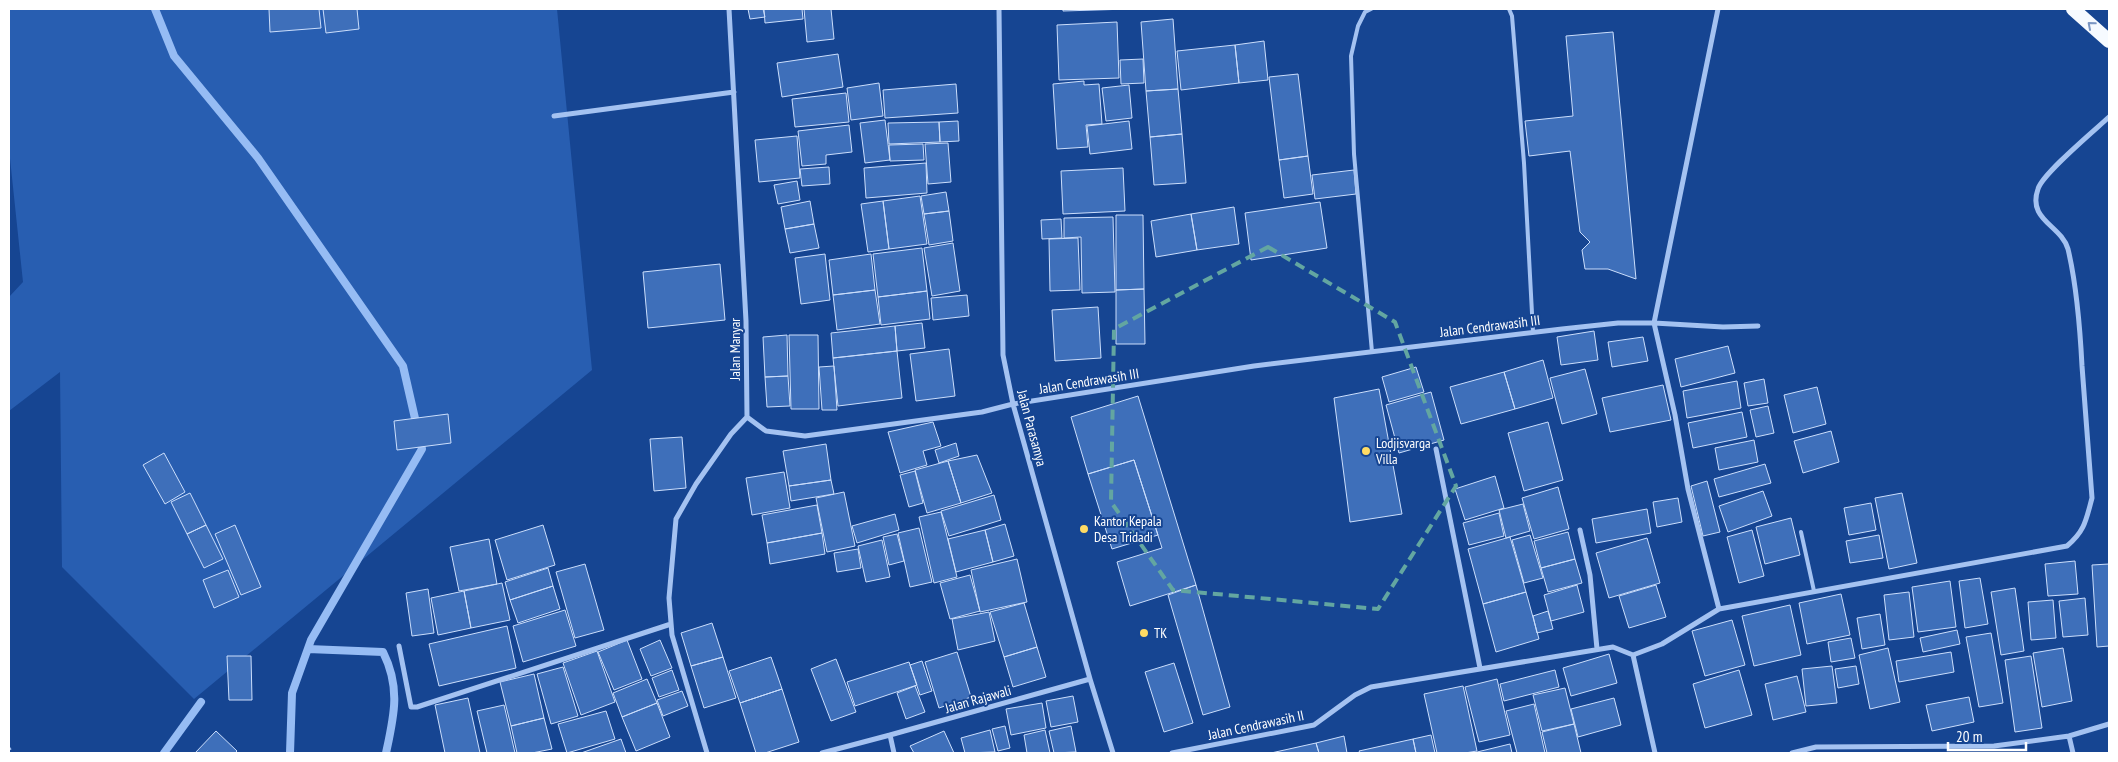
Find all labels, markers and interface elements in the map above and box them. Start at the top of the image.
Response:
one-way arrow [2088,21,2097,30]
street label: Jalan Cendrawasih III [1438,311,1541,341]
street label: Jalan Manyar [726,318,744,381]
street label: Jalan Cendrawasih III [1037,364,1140,398]
street label: Jalan Parasamya [1013,387,1051,468]
place label: Lodjisvarga Villa [1375,434,1431,468]
marker: Lodjisvarga Villa [1360,445,1372,457]
place label: Kantor Kepala Desa Tridadi [1094,512,1162,546]
marker: Kantor Kepala Desa Tridadi [1078,523,1090,535]
place label: TK [1154,624,1167,642]
marker: TK [1138,627,1150,639]
street label: Jalan Rajawali [942,681,1013,717]
street label: Jalan Cendrawasih II [1205,706,1306,744]
scale bar [1948,720,2026,752]
text: 20 m [1956,727,1982,746]

